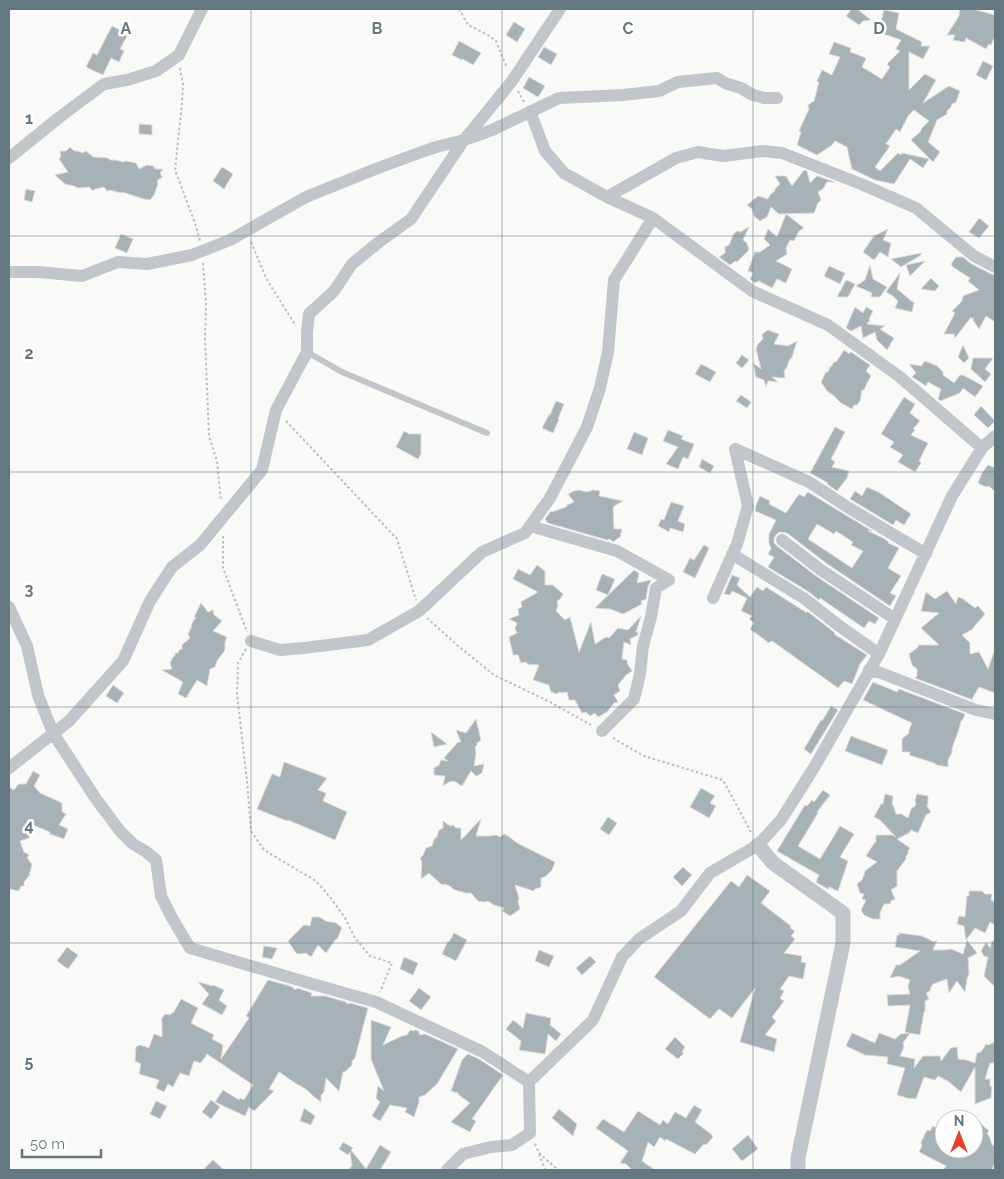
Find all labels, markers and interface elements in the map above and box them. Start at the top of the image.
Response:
text: A [121,19,132,38]
text: B [372,19,383,38]
text: C [623,19,634,38]
text: D [873,19,885,38]
text: 1 [25,109,33,128]
text: 2 [24,344,34,363]
text: 3 [25,580,34,599]
text: 4 [24,816,34,835]
text: 5 [25,1052,34,1071]
north arrow [934,1109,984,1159]
text: N [954,1113,964,1129]
scale bar [22,1126,101,1158]
text: 50 m [30,1135,65,1153]

